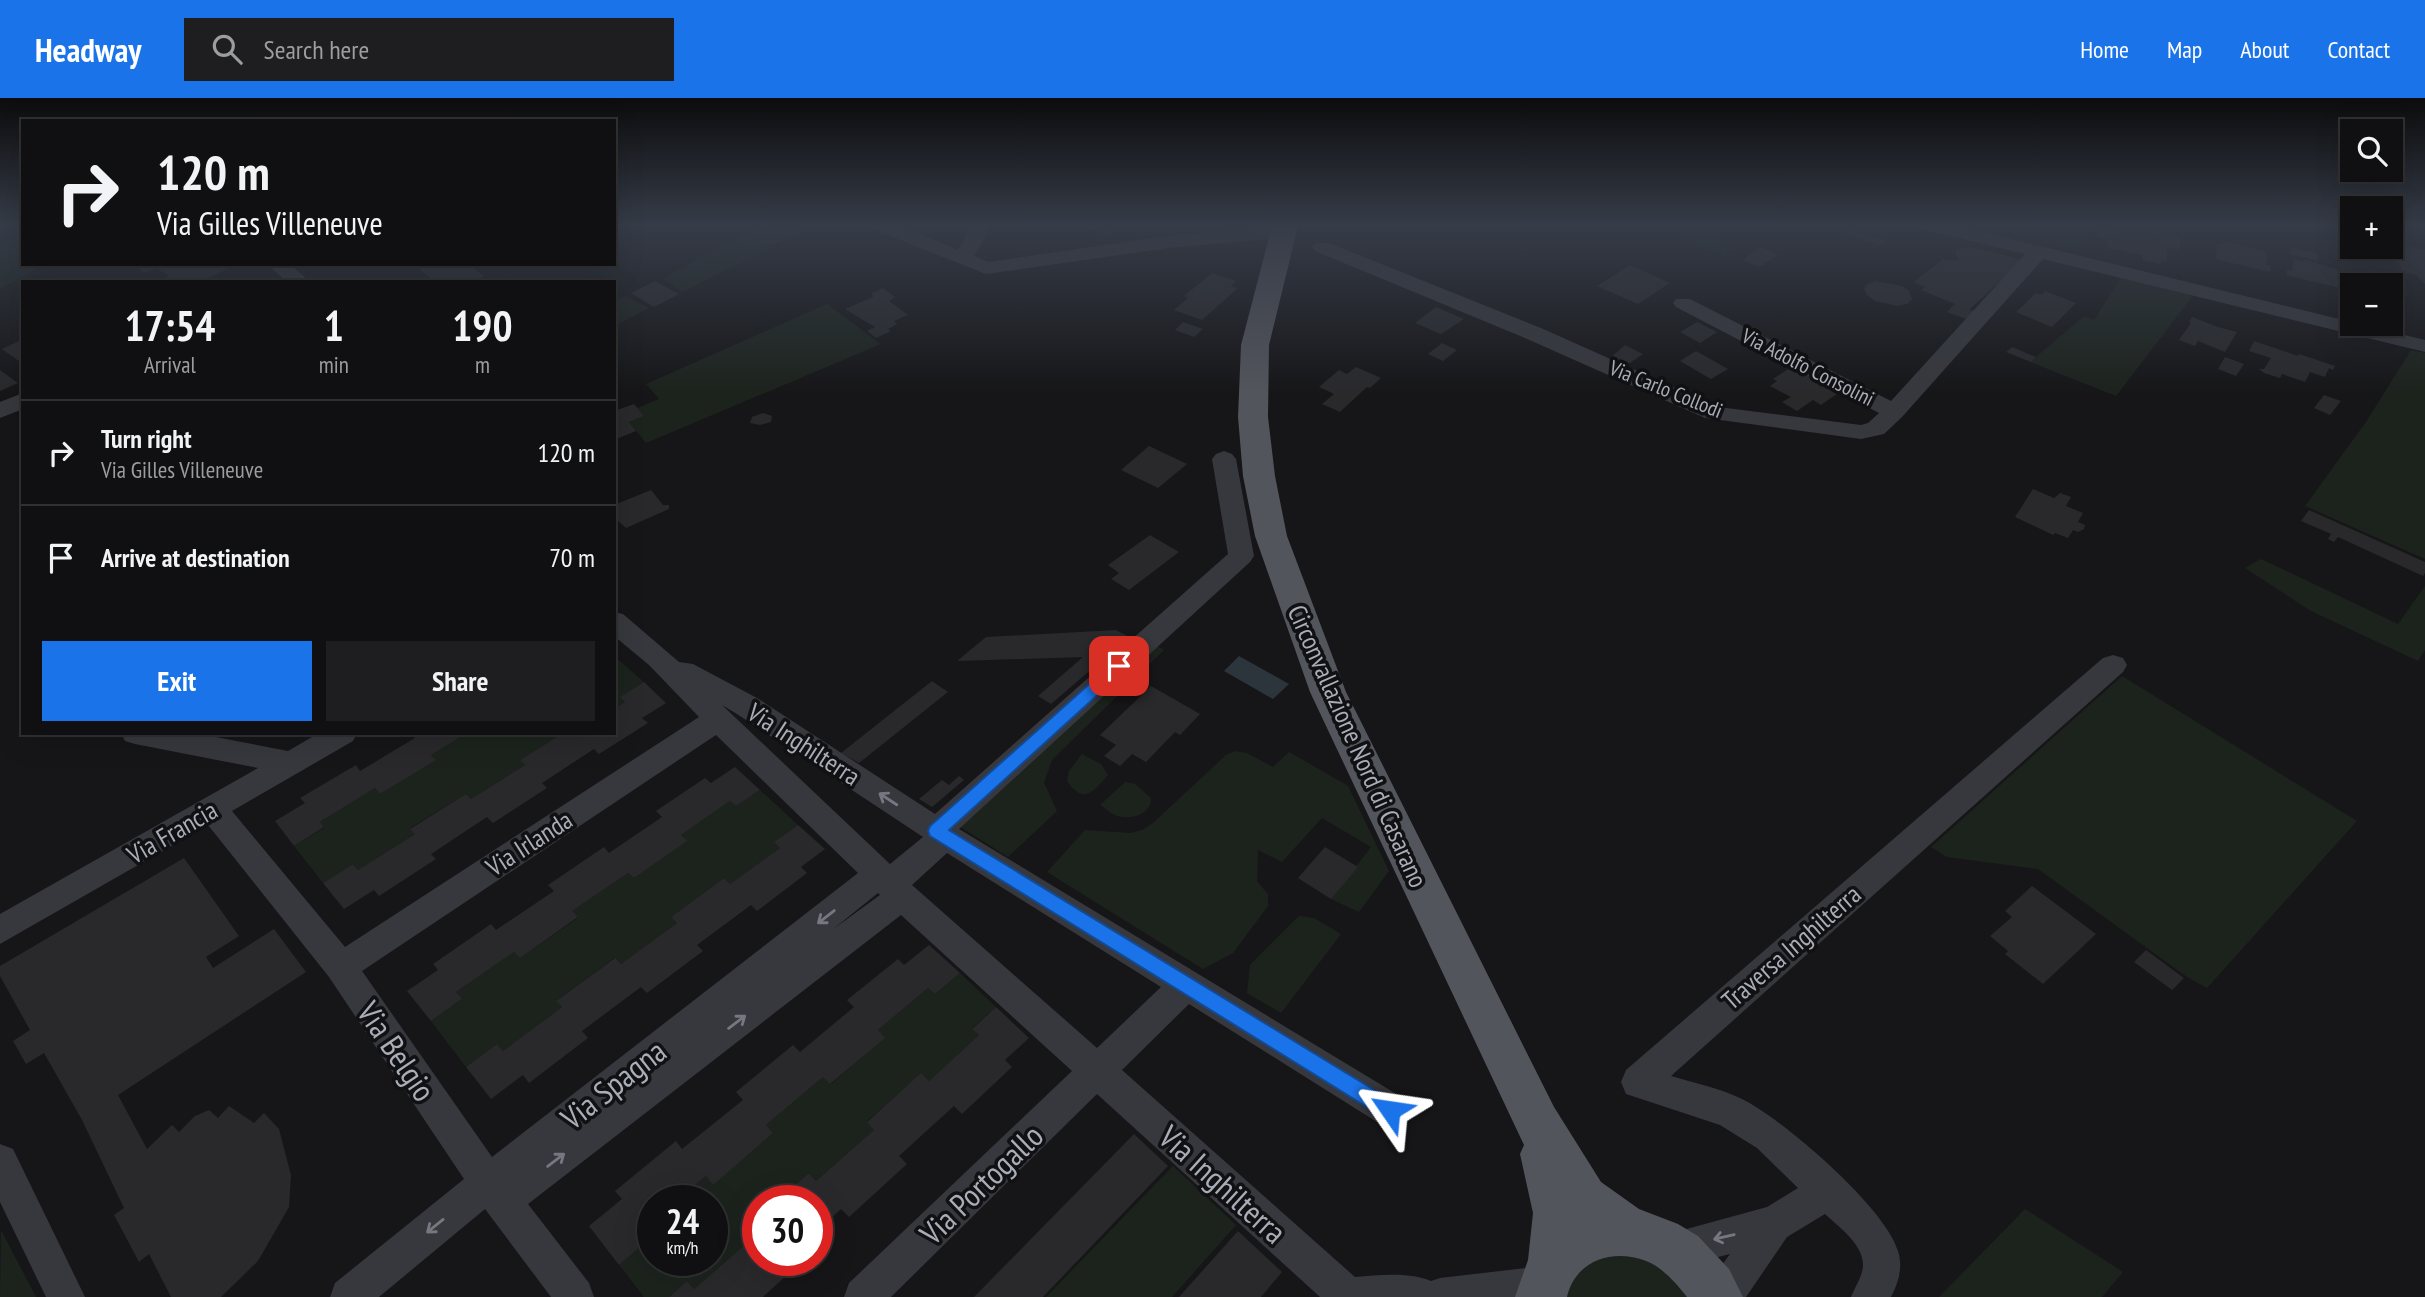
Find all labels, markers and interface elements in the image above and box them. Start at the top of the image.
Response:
search box [184,18,674,81]
text: Headway [35,28,142,71]
icon: search [208,30,246,68]
text: Search here [264,33,369,66]
text: Home [2080,34,2129,65]
text: Map [2167,34,2202,65]
text: About [2240,34,2289,65]
text: Contact [2327,34,2390,65]
map controls [2340,119,2403,336]
button: search [2340,119,2403,182]
text: 120 m [157,140,270,204]
icon: right [42,147,133,238]
button: + [2340,196,2403,259]
text: Via Gilles Villeneuve [157,202,383,244]
button: − [2340,273,2403,336]
text: 17:54 [124,298,215,353]
text: 1 [324,298,344,353]
text: 190 [452,298,513,353]
street label: Via Adolfo Consolini [1736,322,1879,412]
text: Arrival [144,350,196,379]
text: min [319,350,349,379]
text: m [475,350,490,379]
street label: Via Carlo Collodi [1605,354,1727,424]
text: Turn right [101,422,192,455]
icon: right [42,434,80,472]
text: 120 m [537,436,595,469]
text: Via Gilles Villeneuve [101,455,263,484]
icon: arrive [42,539,80,577]
text: Arrive at destination [101,541,290,574]
text: 70 m [549,541,595,574]
street label: Circonvallazione Nord di Casarano [1281,600,1435,892]
pin [1089,636,1149,696]
button: Exit [42,641,312,721]
button: Share [326,641,595,721]
icon: arrive [1100,647,1138,685]
street label: Via Inghilterra [741,695,867,793]
one-way arrow [879,791,898,806]
street label: Via Francia [120,793,223,871]
street label: Via Irlanda [479,803,578,884]
street label: Traversa Inghilterra [1715,878,1867,1016]
one-way arrow [817,909,836,924]
street label: Via Belgio [348,992,446,1109]
one-way arrow [727,1014,746,1029]
street label: Via Spagna [551,1030,674,1139]
position arrow [1353,1073,1427,1147]
street label: Via Portogallo [910,1115,1052,1254]
street label: Via Inghilterra [1150,1115,1295,1252]
one-way arrow [546,1152,565,1167]
speed limit sign: 30 [742,1185,833,1276]
text: 24 [666,1198,699,1244]
one-way arrow [427,1218,445,1234]
one-way arrow [1713,1231,1736,1244]
text: km/h [667,1236,698,1259]

